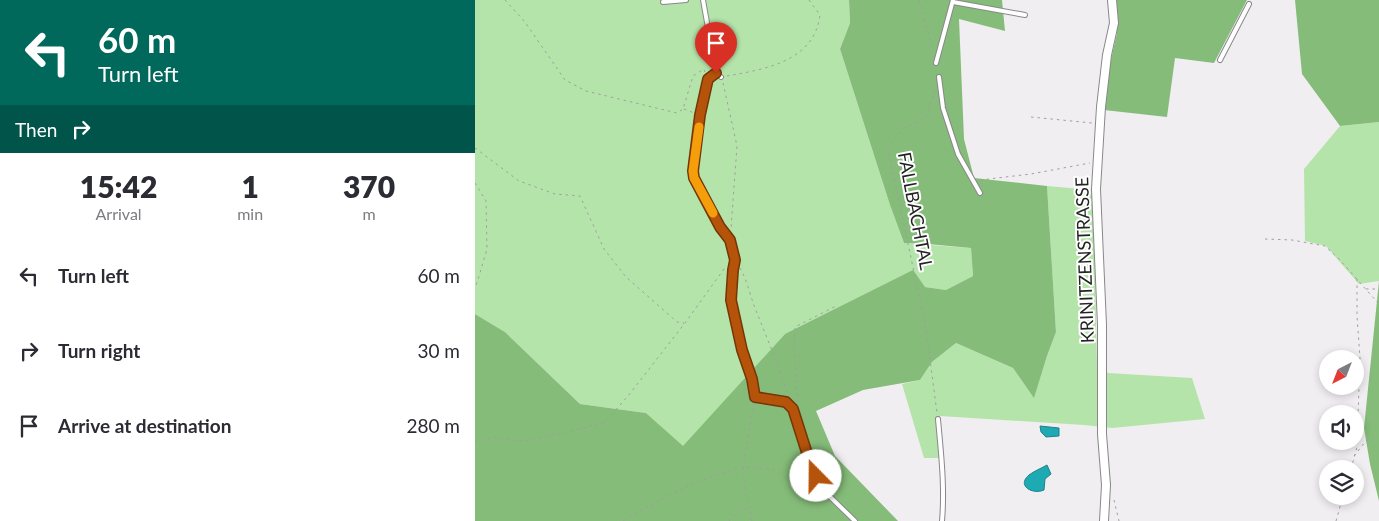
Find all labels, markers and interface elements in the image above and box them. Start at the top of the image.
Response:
text: 60 m [98,18,176,60]
icon: left [15,20,80,85]
pin [695,22,737,73]
icon: arrive [702,29,730,57]
text: Turn left [98,60,179,87]
icon: right [67,115,95,143]
text: Then [15,118,57,141]
street label: FALLBACHTAL [894,150,938,272]
text: 15:42 [80,168,157,204]
text: 1 [241,168,259,204]
text: 370 [343,168,395,204]
street label: KRINITZENSTRASSE [1070,176,1098,344]
text: Arrival [96,204,142,223]
text: min [237,204,263,223]
text: m [362,204,376,223]
icon: left [15,262,43,290]
text: Turn left [58,264,129,287]
text: 60 m [417,264,460,287]
icon: right [15,337,43,365]
text: Turn right [58,339,140,362]
text: 30 m [417,339,460,362]
north arrow [1319,350,1364,395]
map controls [1319,350,1364,505]
button: sound [1319,405,1364,450]
icon: arrive [15,412,43,440]
text: Arrive at destination [58,414,231,437]
text: 280 m [406,414,460,437]
position arrow [789,449,841,501]
button: layers [1319,460,1364,505]

